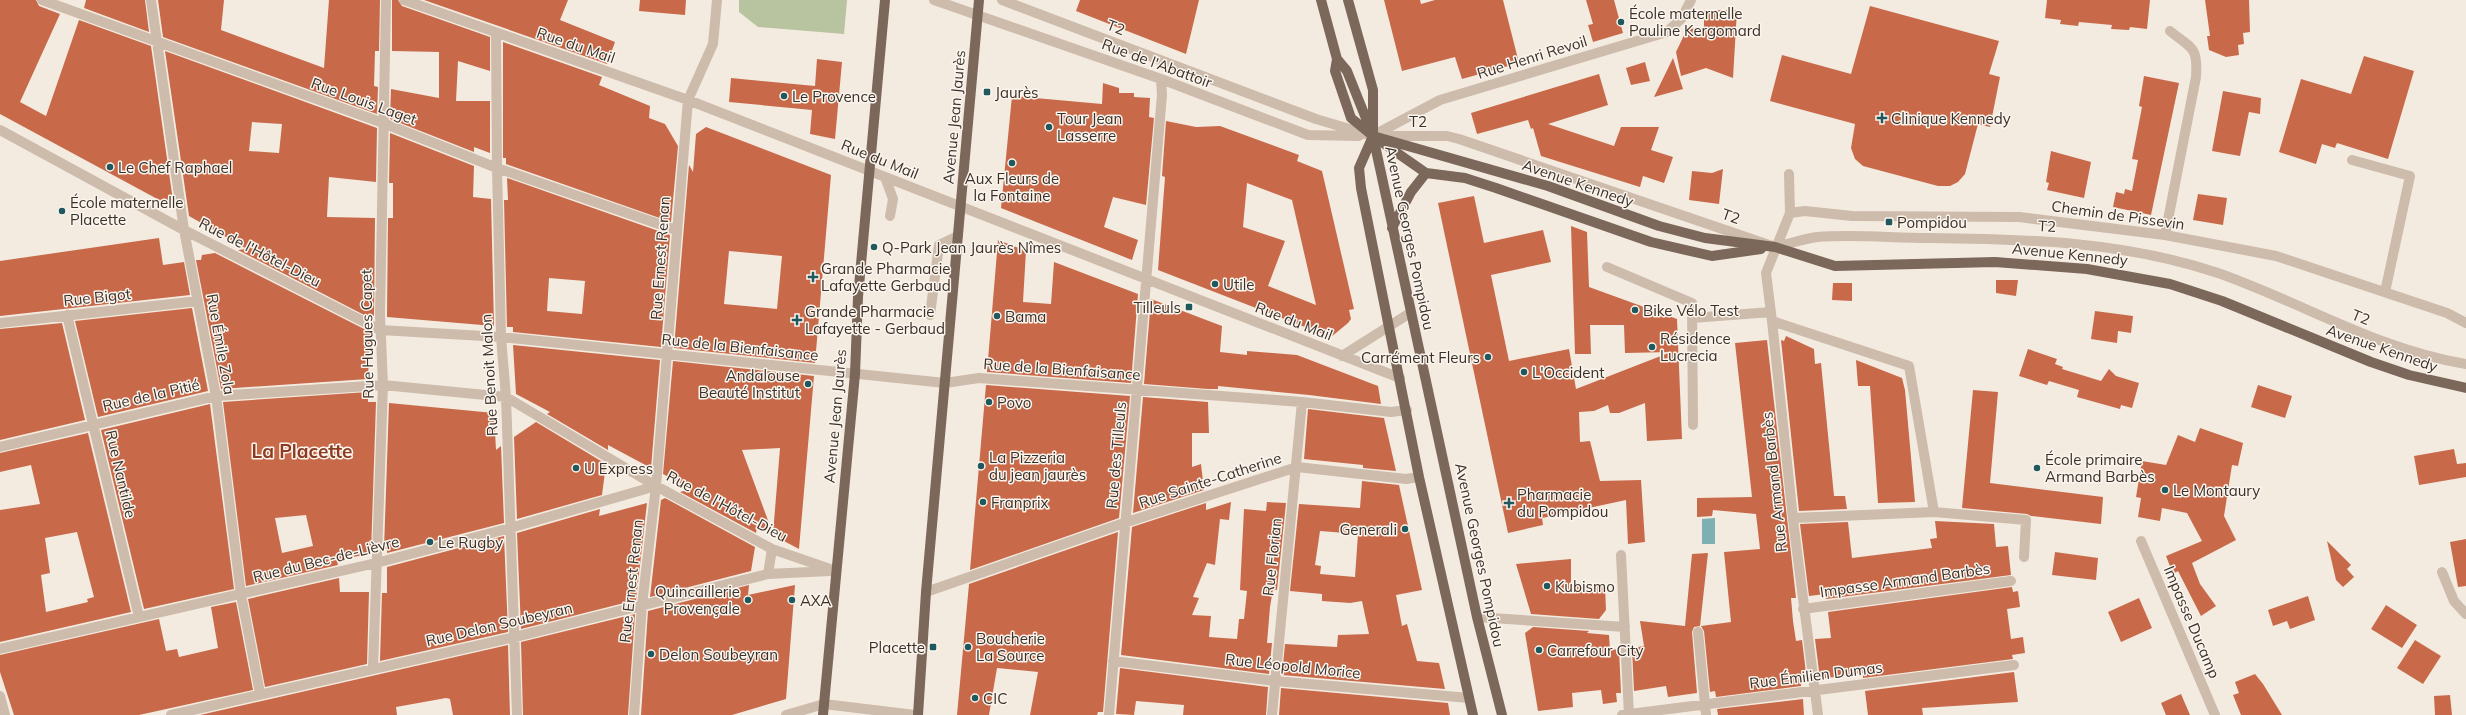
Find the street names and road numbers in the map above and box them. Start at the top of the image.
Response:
street label: T2 [1104,15,1128,39]
street label: Rue du Mail [534,23,618,67]
street label: Rue Henri Revoil [1475,31,1589,83]
street label: Rue de l'Abattoir [1099,34,1215,92]
street label: Avenue Jean Jaurès [939,49,969,185]
street label: Rue Louis Laget [309,73,419,129]
street label: T2 [1409,112,1427,131]
street label: Rue du Mail [839,135,921,183]
street label: Avenue Georges Pompidou [1381,144,1439,332]
street label: Avenue Kennedy [1520,155,1636,211]
street label: Rue Ernest Renan [646,196,674,320]
street label: Chemin de Pissevin [2050,196,2186,234]
street label: T2 [1719,204,1743,228]
street label: Rue de l'Hôtel-Dieu [196,213,324,291]
street label: T2 [2037,216,2057,236]
street label: Avenue Kennedy [2011,238,2129,270]
street label: Rue Hugues Capet [356,269,378,399]
street label: Rue Bigot [62,284,132,310]
street label: Rue Émile Zola [203,292,239,396]
street label: Rue du Mail [1252,297,1336,345]
street label: T2 [2349,305,2373,329]
street label: Rue Benoit Malon [476,313,502,437]
street label: Avenue Kennedy [2324,320,2440,376]
street label: Rue de la Bienfaisance [661,329,819,365]
street label: Avenue Jean Jaurès [820,348,850,484]
street label: Rue de la Bienfaisance [983,354,1141,384]
street label: Rue de la Pitié [101,375,201,415]
street label: Rue des Tilleuls [1102,401,1130,509]
street label: Rue Armand Barbès [1757,411,1791,553]
street label: Rue Nantilde [102,428,140,520]
street label: Rue Sainte-Catherine [1136,448,1284,512]
street label: Avenue Georges Pompidou [1451,461,1509,649]
street label: Rue de l'Hôtel-Dieu [663,466,791,546]
street label: Rue Florian [1258,517,1286,597]
street label: Rue Ernest Renan [615,518,647,644]
street label: Rue du Bec-de-Lièvre [251,532,401,586]
street label: Impasse Armand Barbès [1819,559,1991,601]
street label: Impasse Ducamp [2160,563,2224,681]
street label: Rue Delon Soubeyran [424,598,574,650]
street label: Rue Léopold Morice [1224,649,1362,683]
street label: Rue Émilien Dumas [1748,657,1884,693]

